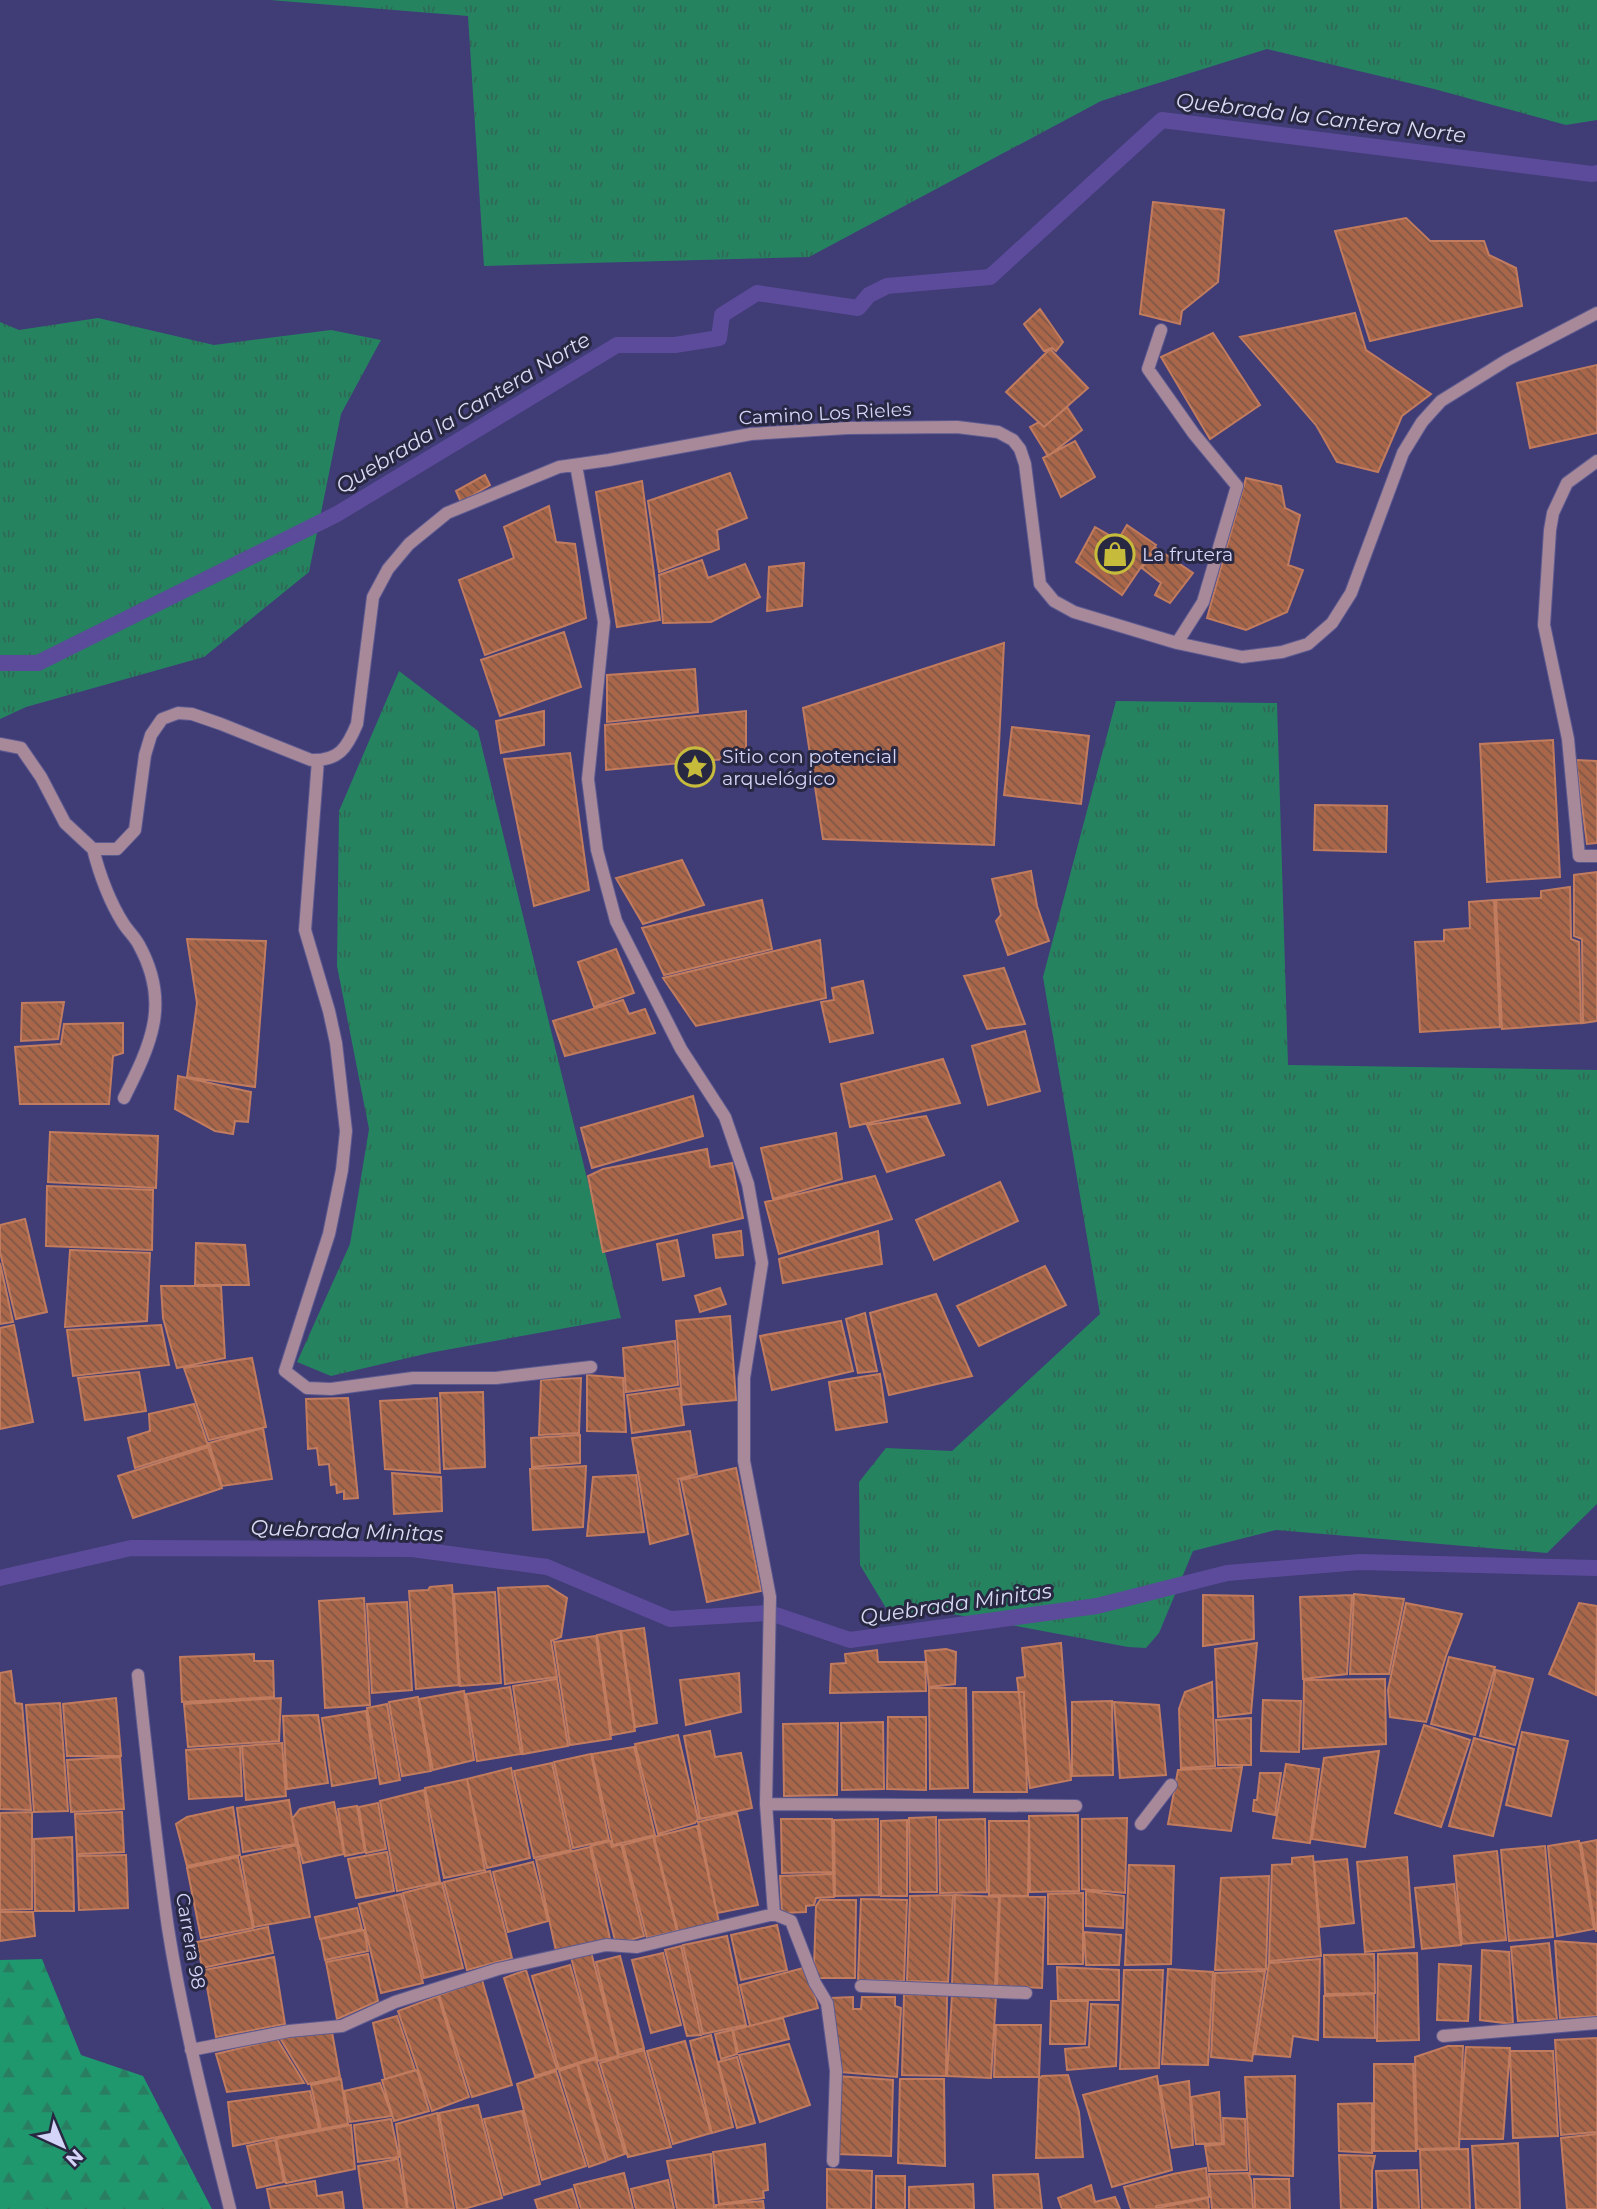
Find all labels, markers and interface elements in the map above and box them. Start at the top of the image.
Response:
water label: Quebrada la Cantera Norte [1175,87,1468,148]
water label: Quebrada la Cantera Norte [331,327,594,498]
street label: Camino Los Rieles [738,397,912,430]
shop icon: La frutera [1094,533,1136,575]
place label: La frutera [1142,543,1233,566]
place label: Sitio con potencial arquelógico [722,745,897,790]
place icon: Sitio con potencial arquelógico [674,746,716,788]
water label: Quebrada Minitas [250,1515,444,1546]
water label: Quebrada Minitas [859,1578,1053,1629]
street label: Carrera 98 [171,1891,210,1991]
north arrow [28,2111,98,2181]
text: N [61,2144,88,2171]

